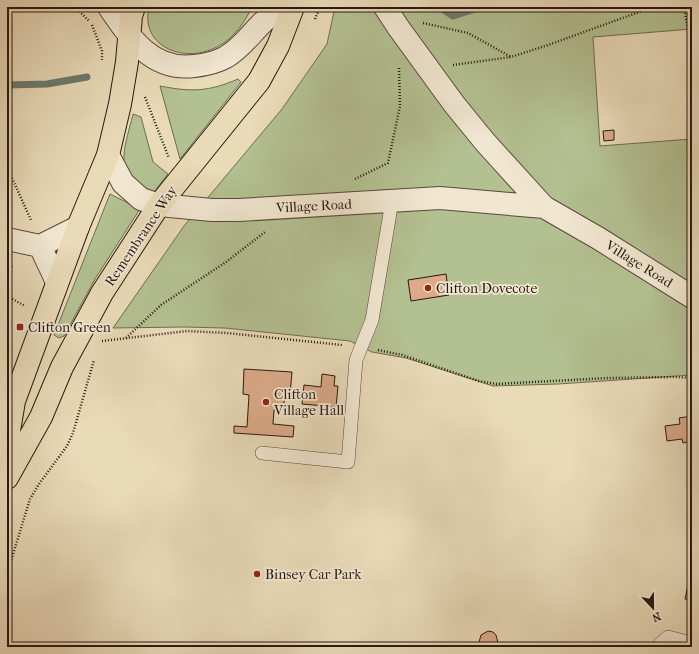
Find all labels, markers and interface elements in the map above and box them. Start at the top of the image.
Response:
street label: Remembrance Way [101,182,181,289]
street label: Village Road [275,196,353,217]
street label: Village Road [601,236,676,292]
place label: Clifton Dovecote [436,280,538,297]
marker: Clifton Dovecote [423,283,433,293]
place label: Clifton Green [28,319,111,336]
marker: Clifton Green [15,322,25,332]
place label: Clifton Village Hall [273,386,344,419]
marker: Clifton Village Hall [261,397,271,407]
place label: Binsey Car Park [265,566,362,583]
marker: Binsey Car Park [252,569,262,579]
north arrow [633,588,673,628]
text: N [650,609,663,625]

